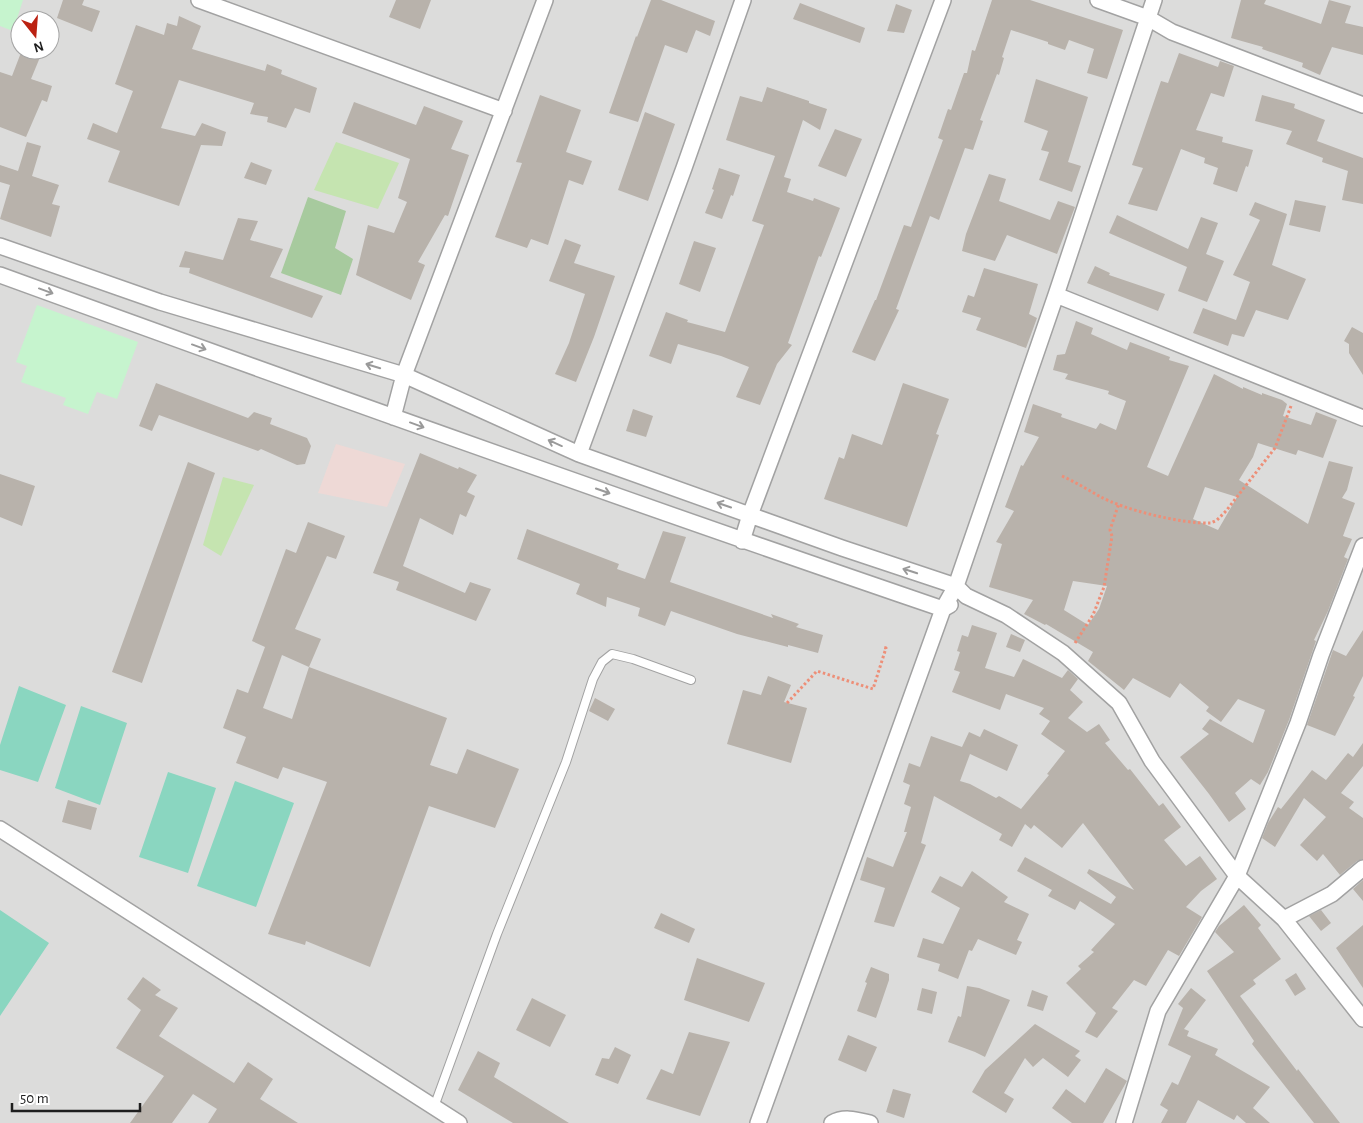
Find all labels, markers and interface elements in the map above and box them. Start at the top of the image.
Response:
north arrow [10,10,60,60]
text: N [32,38,45,55]
one-way arrow [38,287,53,296]
one-way arrow [190,343,206,352]
one-way arrow [365,361,381,371]
one-way arrow [409,421,425,430]
one-way arrow [548,438,563,448]
one-way arrow [595,487,611,497]
one-way arrow [716,500,732,509]
one-way arrow [902,565,918,575]
scale bar [12,1080,140,1112]
text: 50 m [20,1091,49,1106]

